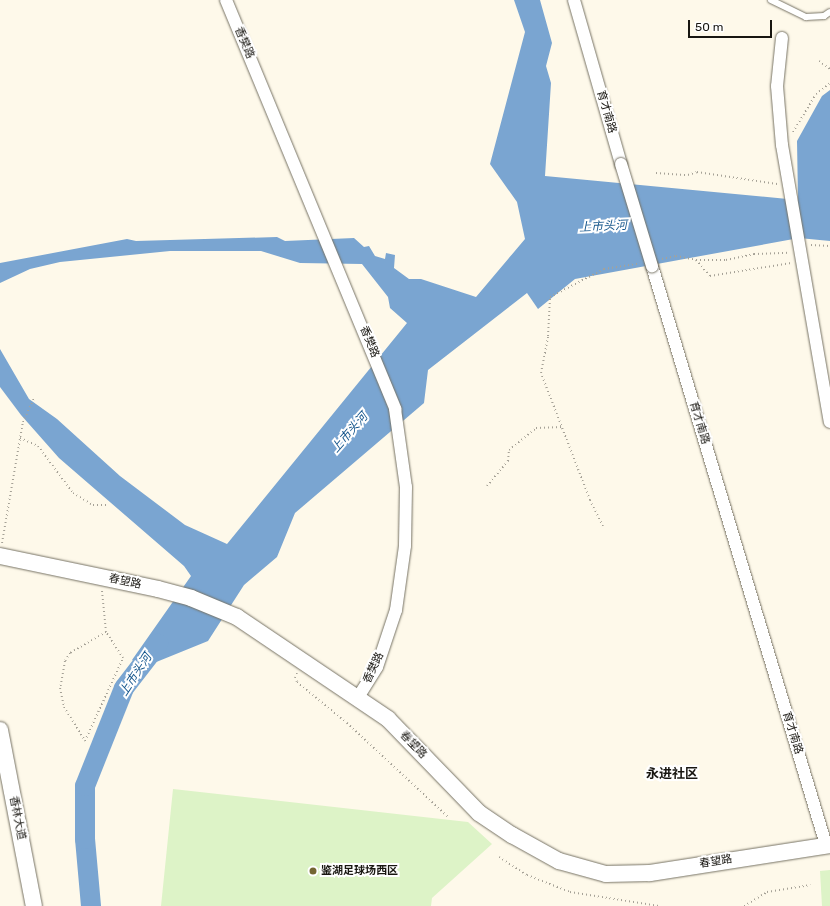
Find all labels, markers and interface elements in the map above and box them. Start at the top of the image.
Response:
scale bar [690,12,774,38]
text: 50 m [695,20,723,34]
street label: 香樊路 [231,25,257,61]
street label: 育才南路 [594,89,618,135]
water label: 上市头河 [579,219,627,235]
street label: 香樊路 [357,324,381,360]
street label: 育才南路 [686,400,712,446]
water label: 上市头河 [329,410,371,456]
street label: 春望路 [107,572,143,592]
street label: 香樊路 [361,650,387,686]
water label: 上市头河 [117,651,155,699]
street label: 育才南路 [779,710,805,756]
street label: 春望路 [397,729,429,761]
district label: 永进社区 [646,766,698,782]
street label: 香林大道 [6,795,28,841]
street label: 春望路 [699,853,733,871]
place label: 鉴湖足球场西区 [321,864,398,878]
marker: 鉴湖足球场西区 [308,866,318,876]

